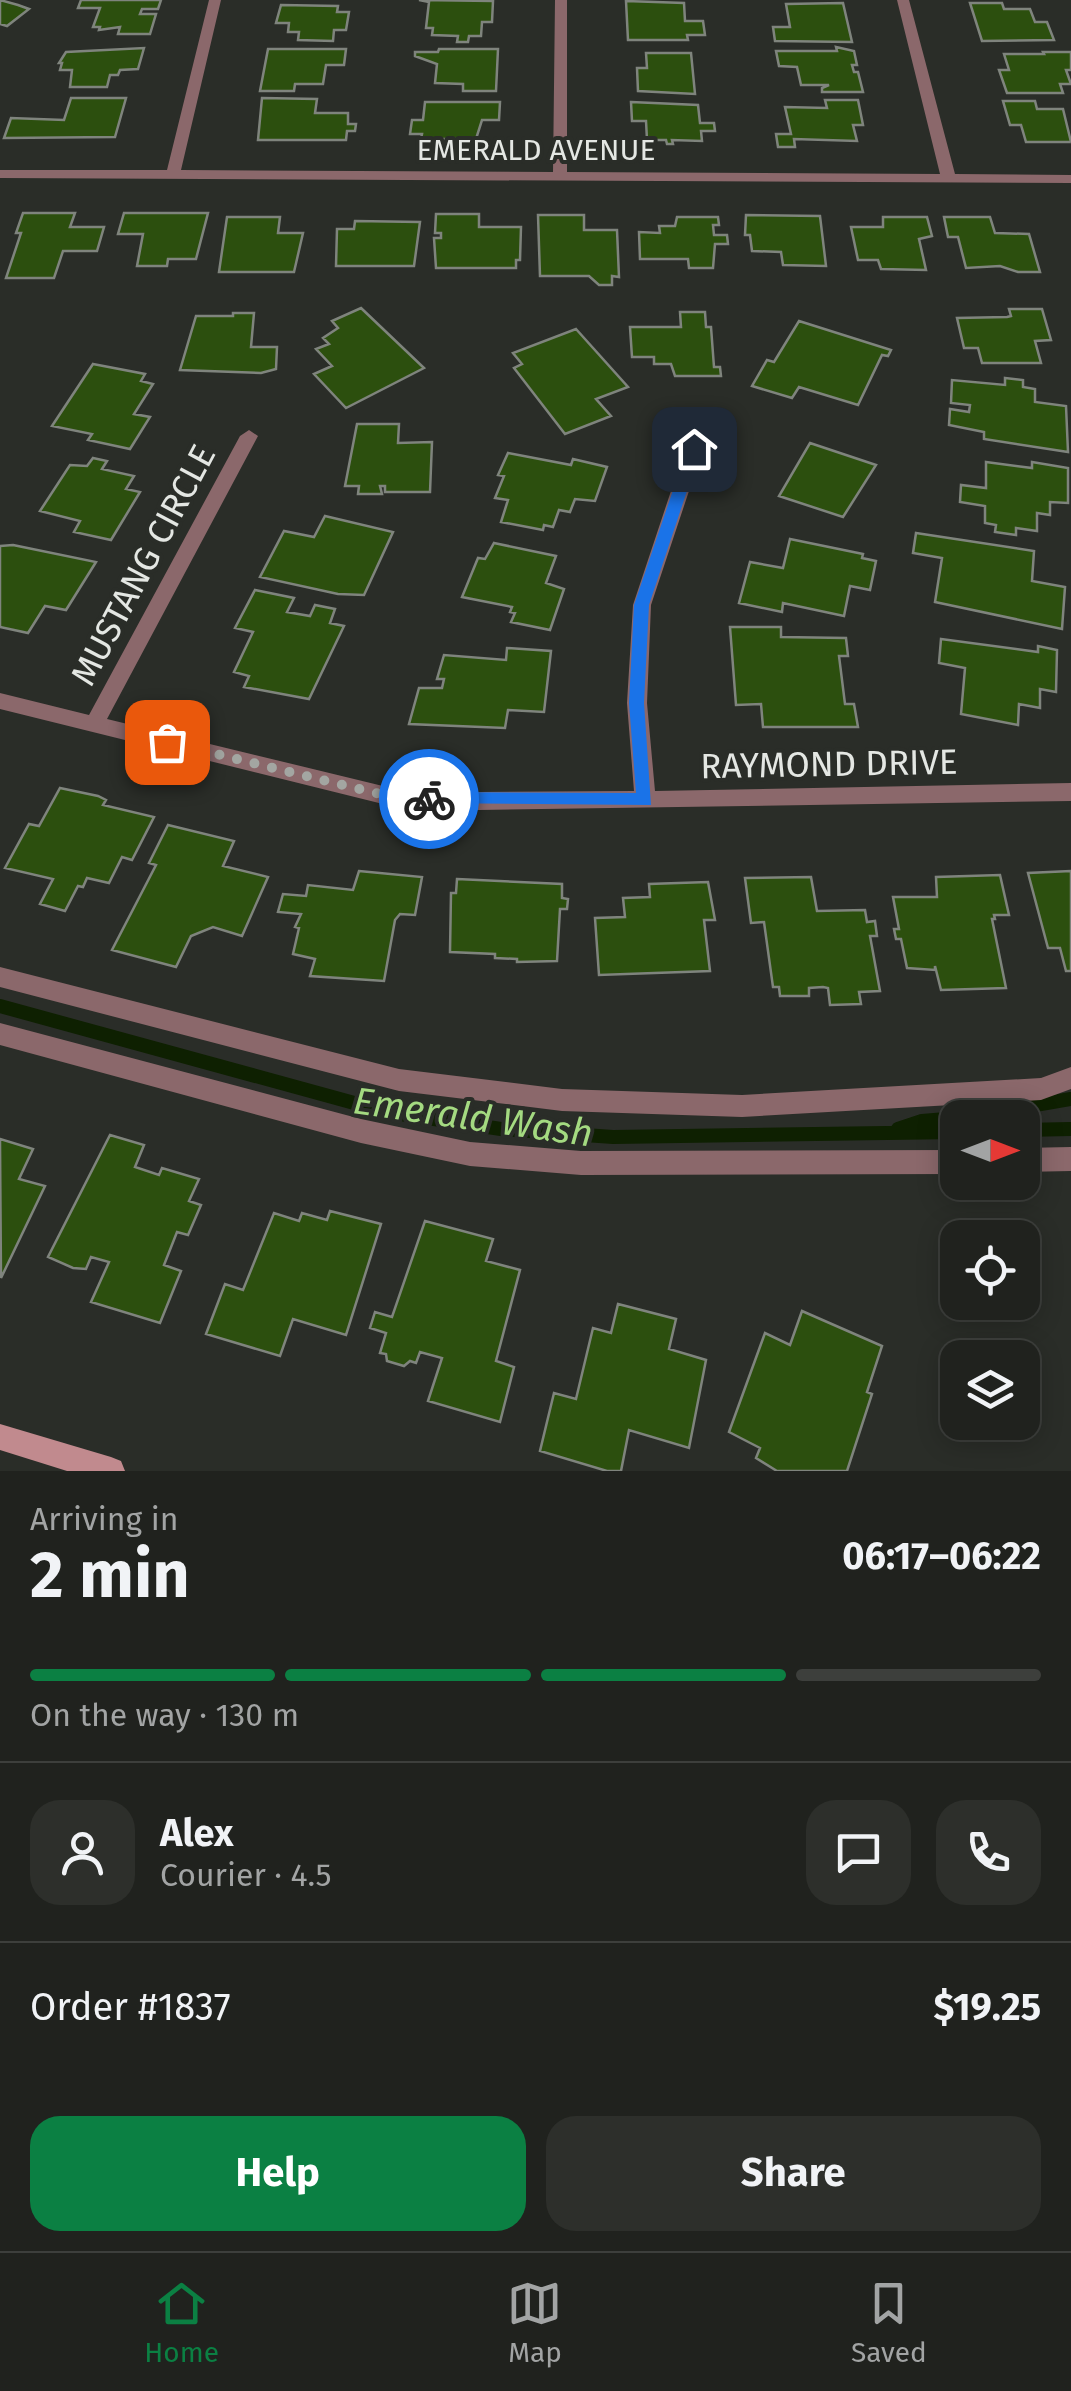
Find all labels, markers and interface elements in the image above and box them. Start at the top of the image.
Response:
street label: EMERALD AVENUE [417,132,655,168]
pin [652,407,737,492]
icon: home [667,422,722,477]
street label: MUSTANG CIRCLE [62,437,224,693]
pin [125,700,210,785]
icon: bag [140,715,195,770]
street label: RAYMOND DRIVE [700,741,958,787]
courier [379,749,479,849]
icon: bike [402,772,457,827]
water label: Emerald Wash [350,1077,596,1157]
north arrow [940,1100,1040,1200]
map controls [940,1100,1040,1440]
button: locate [940,1220,1040,1320]
button: layers [940,1340,1040,1440]
text: Arriving in [30,1500,178,1538]
text: 06:17–06:22 [842,1533,1041,1579]
text: 2 min [30,1536,190,1614]
text: On the way · 130 m [30,1696,299,1734]
button: person [30,1800,135,1905]
button: chat [806,1800,911,1905]
button: phone [936,1800,1041,1905]
text: Alex [160,1810,233,1856]
text: Courier · 4.5 [160,1856,331,1894]
text: Order #1837 [30,1984,231,2030]
text: $19.25 [933,1984,1041,2030]
button: Help [30,2116,526,2231]
button: Share [546,2116,1041,2231]
tab: Home [144,2276,219,2369]
tab: Map [507,2276,562,2369]
tab: Saved [851,2276,927,2369]

